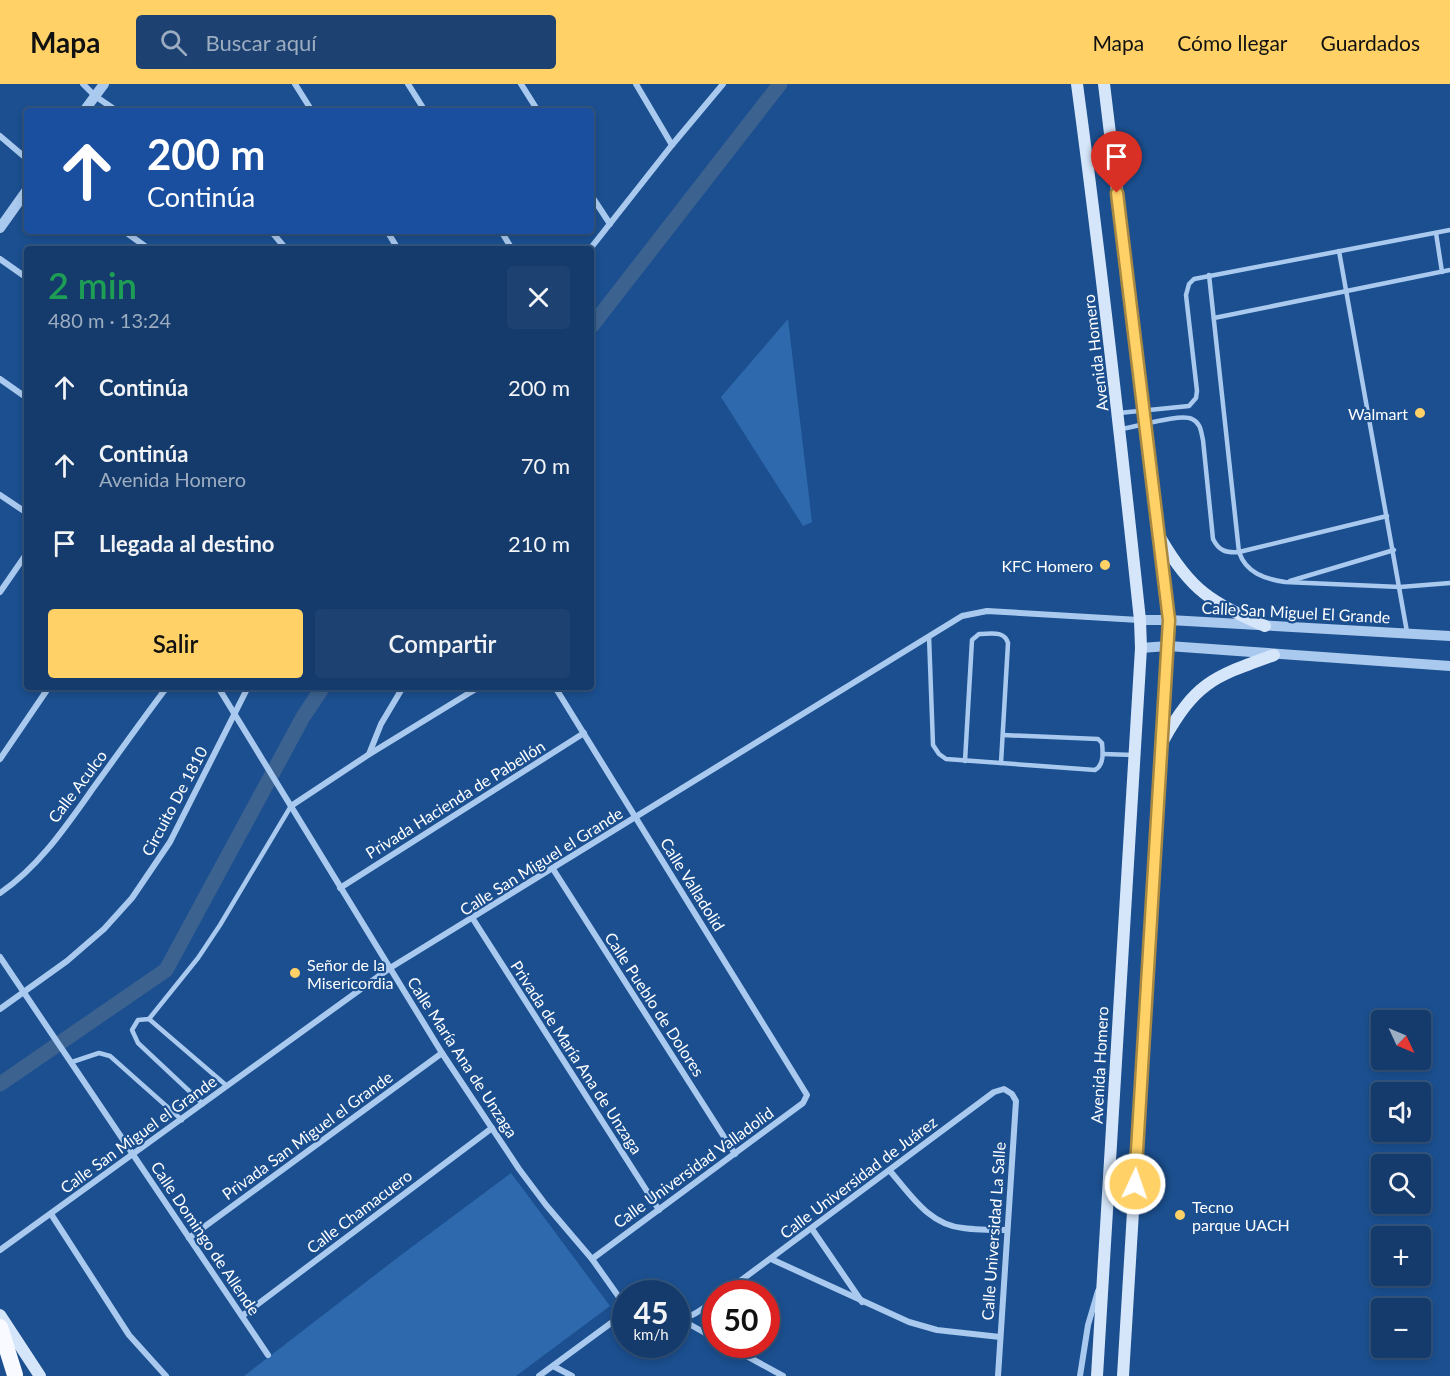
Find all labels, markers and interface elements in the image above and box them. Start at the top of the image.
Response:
search box [136,15,556,69]
text: Mapa [30,25,100,59]
icon: search [157,26,190,59]
text: Buscar aquí [205,29,317,56]
text: Mapa [1092,30,1144,55]
text: Cómo llegar [1177,30,1288,55]
text: Guardados [1321,30,1420,55]
text: 200 m [147,129,265,179]
pin [1091,131,1142,193]
icon: ahead [48,132,126,210]
icon: arrive [1100,140,1133,173]
text: Continúa [147,180,255,213]
text: 2 min [48,263,137,307]
button: close [507,266,570,329]
street label: Avenida Homero [1078,293,1112,413]
text: 480 m · 13:24 [48,308,171,332]
icon: ahead [48,371,81,404]
text: Continúa [99,374,188,401]
text: 200 m [508,374,570,401]
place label: Walmart [1348,404,1408,423]
marker: Walmart [1413,406,1427,420]
text: Continúa [99,440,188,467]
icon: ahead [48,449,81,482]
text: 70 m [521,452,570,479]
text: Avenida Homero [99,467,246,491]
icon: arrive [48,527,81,560]
text: Llegada al destino [99,530,275,557]
text: 210 m [508,530,570,557]
place label: KFC Homero [1001,556,1093,575]
marker: KFC Homero [1098,558,1112,572]
street label: Calle San Miguel El Grande [1201,598,1391,626]
button: Salir [48,609,303,678]
button: Compartir [315,609,570,678]
street label: Privada Hacienda de Pabellón [362,736,548,862]
street label: Circuito De 1810 [137,743,211,859]
street label: Calle Aculco [44,746,110,826]
street label: Calle San Miguel el Grande [456,803,626,919]
street label: Calle Valladolid [657,834,729,934]
street label: Calle Pueblo de Dolores [601,928,709,1080]
place label: Señor de la Misericordia [307,955,393,992]
street label: Privada de María Ana de Unzaga [507,957,647,1157]
marker: Señor de la Misericordia [288,966,302,980]
street label: Calle María Ana de Unzaga [404,973,522,1141]
street label: Avenida Homero [1086,1006,1112,1124]
north arrow [1371,1010,1431,1070]
map controls [1371,1010,1431,1358]
street label: Privada San Miguel el Grande [218,1067,396,1203]
street label: Calle San Miguel el Grande [56,1071,220,1197]
button: sound [1371,1082,1431,1142]
street label: Calle Universidad Valladolid [609,1103,777,1231]
street label: Calle Universidad de Juárez [776,1112,940,1242]
street label: Calle Universidad La Salle [977,1141,1009,1321]
position arrow [1103,1152,1167,1216]
button: search [1371,1154,1431,1214]
street label: Calle Domingo de Allende [147,1158,265,1318]
street label: Calle Chamacuero [303,1165,415,1257]
place label: Tecno parque UACH [1192,1197,1290,1234]
marker: Tecno parque UACH [1173,1208,1187,1222]
button: + [1371,1226,1431,1286]
speed limit sign: 50 [702,1280,780,1358]
text: 45 [634,1294,668,1330]
button: − [1371,1298,1431,1358]
text: km/h [633,1325,669,1343]

